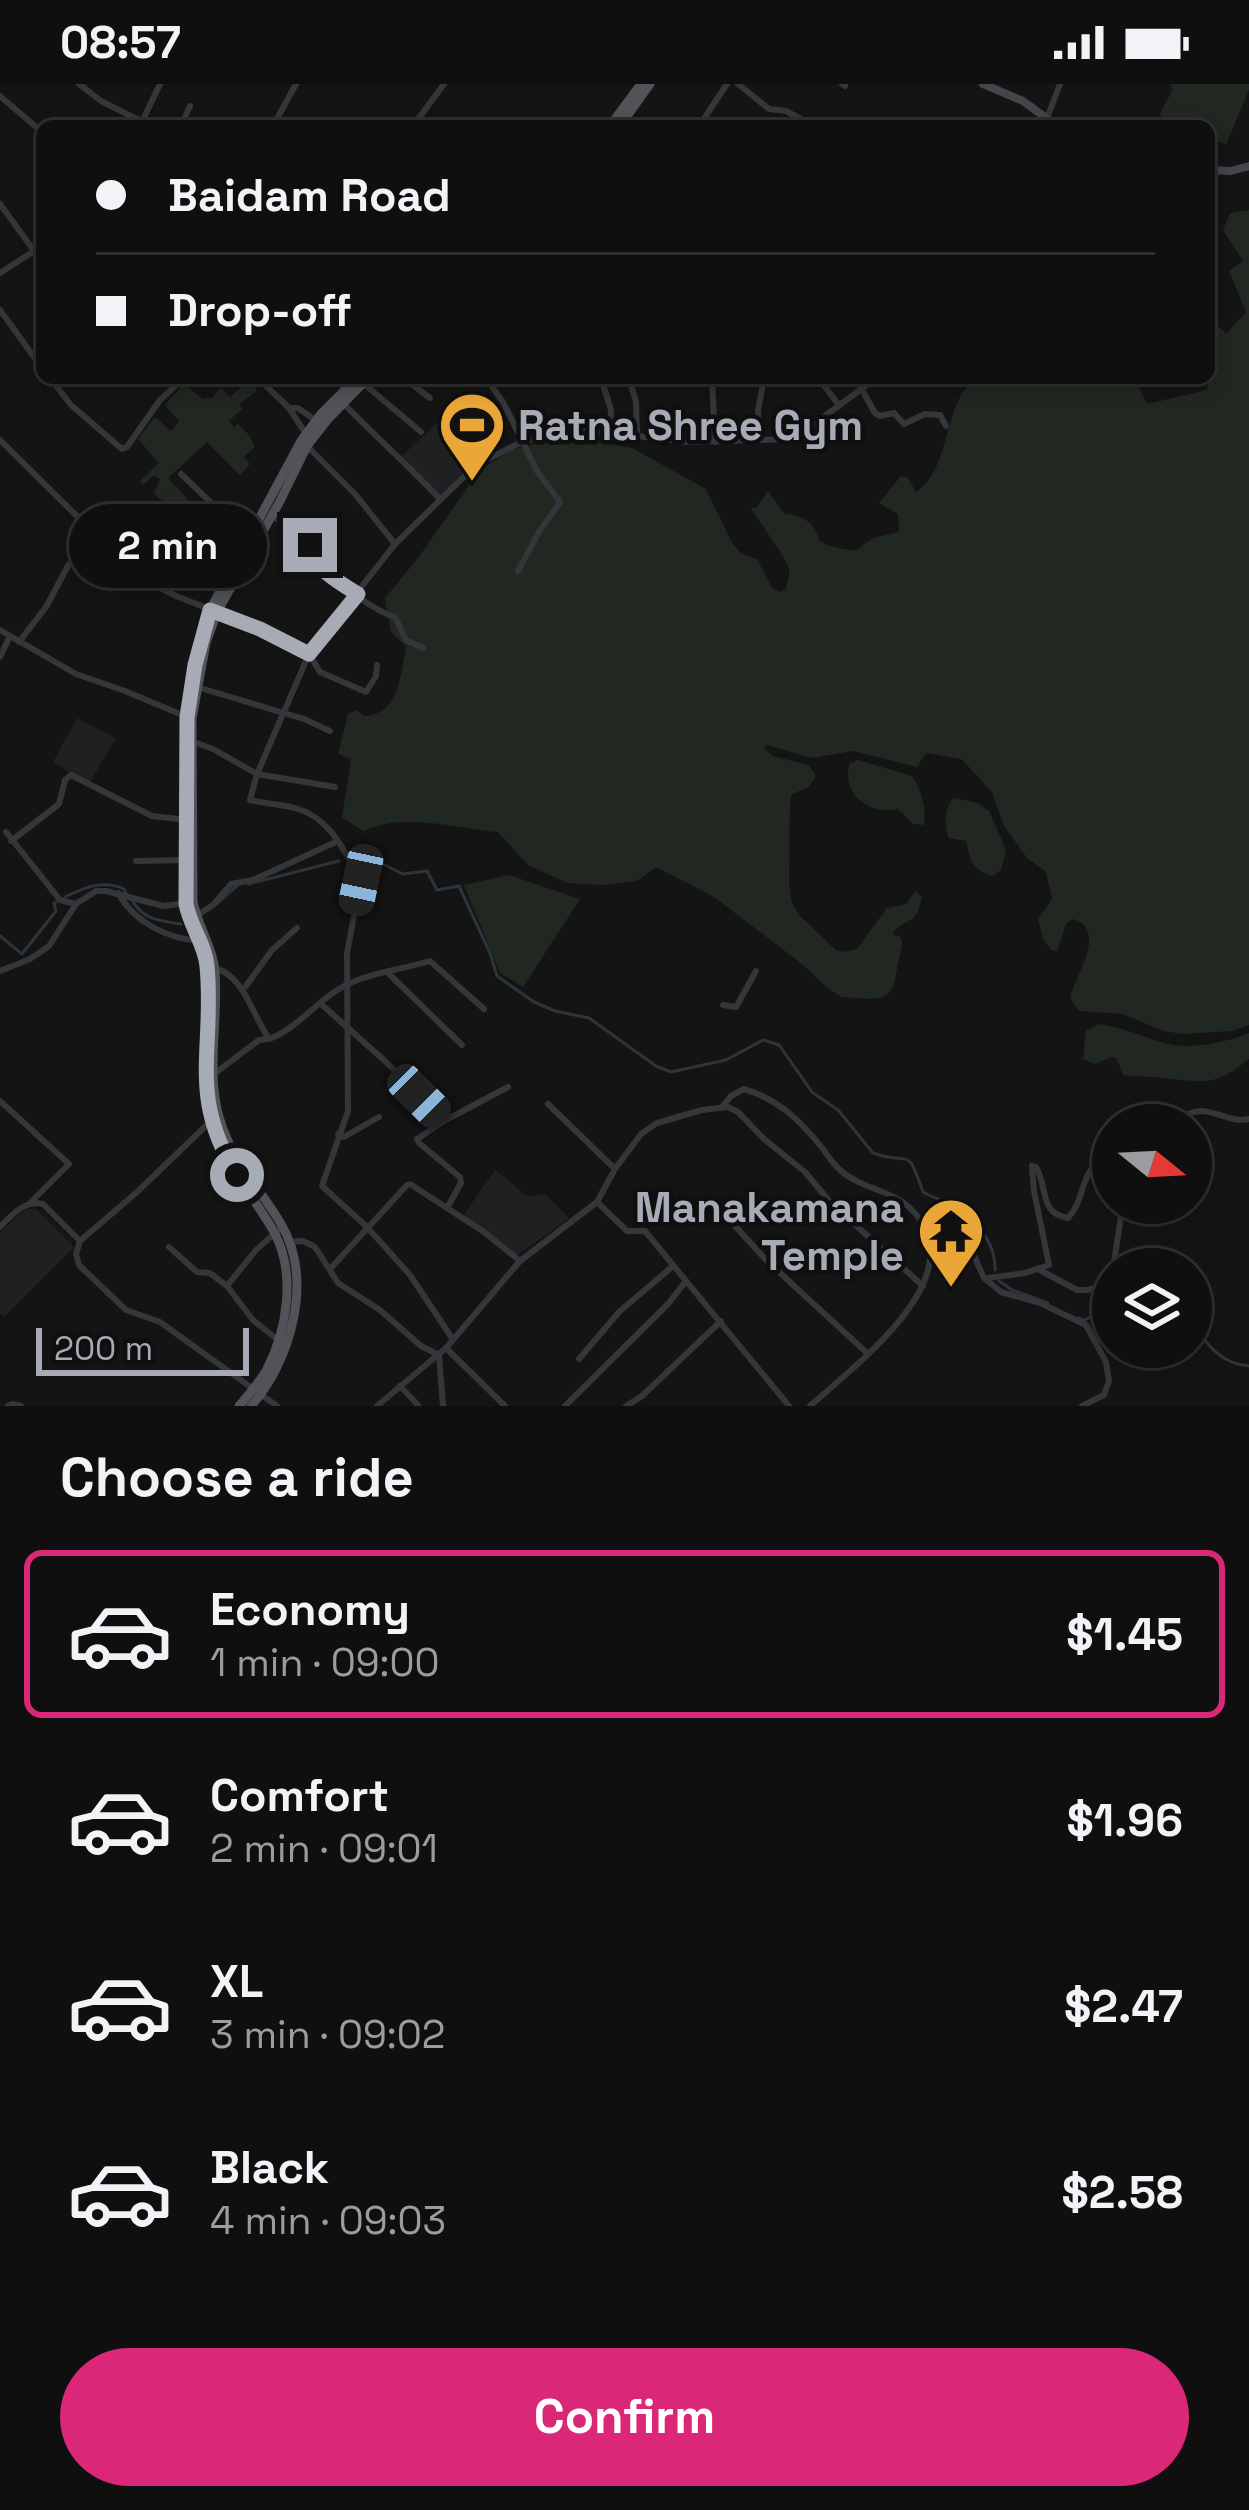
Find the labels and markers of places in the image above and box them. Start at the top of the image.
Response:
sports icon: Ratna Shree Gym [437,390,507,484]
place label: Ratna Shree Gym [518,399,863,452]
place label: Manakamana Temple [635,1181,904,1282]
temple icon: Manakamana Temple [916,1196,986,1290]

